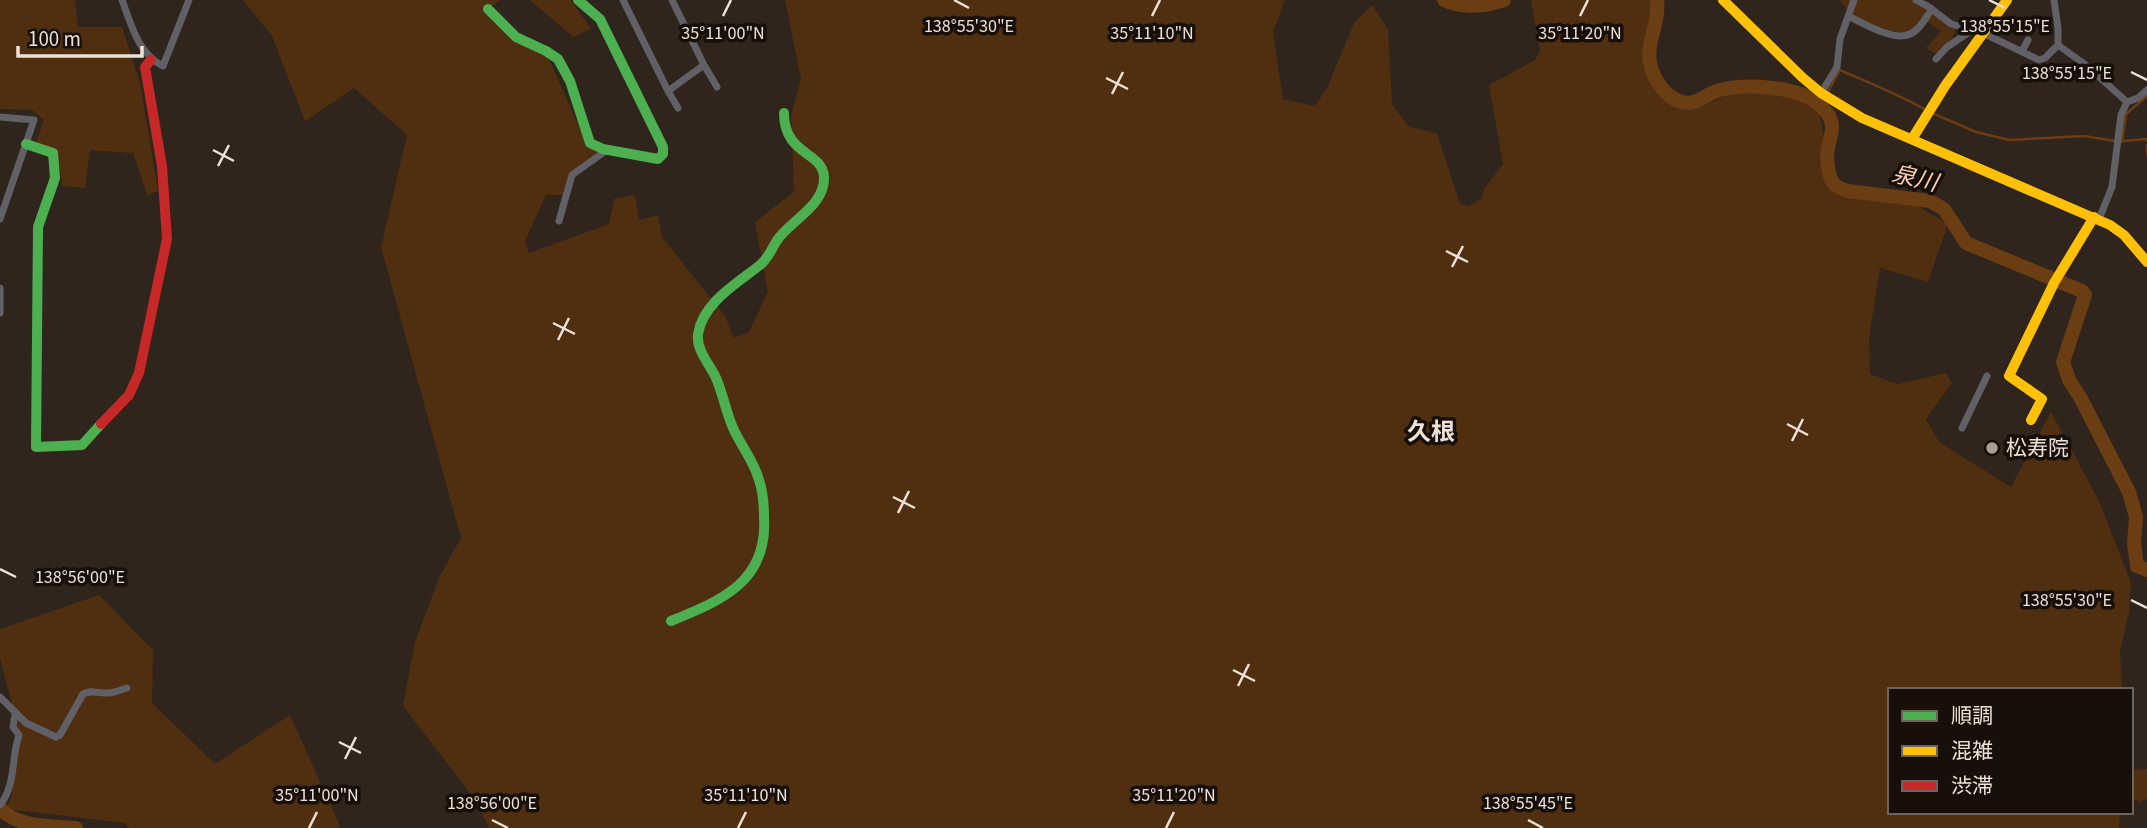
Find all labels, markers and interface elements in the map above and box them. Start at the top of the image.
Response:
scale bar [18,14,142,58]
text: 138°55'30"E [924,14,1014,39]
text: 138°55'15"E [1960,14,2050,39]
text: 35°11'00"N [681,21,765,46]
text: 35°11'10"N [1110,21,1194,46]
text: 35°11'20"N [1538,21,1622,46]
text: 100 m [28,24,81,54]
text: 138°55'15"E [2022,61,2112,86]
water label: 泉川 [1889,157,1944,200]
district label: 久根 [1407,415,1455,450]
place label: 松寿院 [2006,433,2069,463]
marker: 松寿院 [1984,440,2000,456]
text: 138°56'00"E [35,565,125,590]
text: 138°55'30"E [2022,588,2112,613]
legend [1888,688,2133,814]
text: 順調 [1951,701,1993,731]
text: 混雑 [1951,736,1993,766]
text: 渋滞 [1951,771,1993,801]
text: 35°11'00"N [275,783,359,808]
text: 35°11'10"N [704,783,788,808]
text: 35°11'20"N [1132,783,1216,808]
text: 138°56'00"E [447,791,537,816]
text: 138°55'45"E [1483,791,1573,816]

